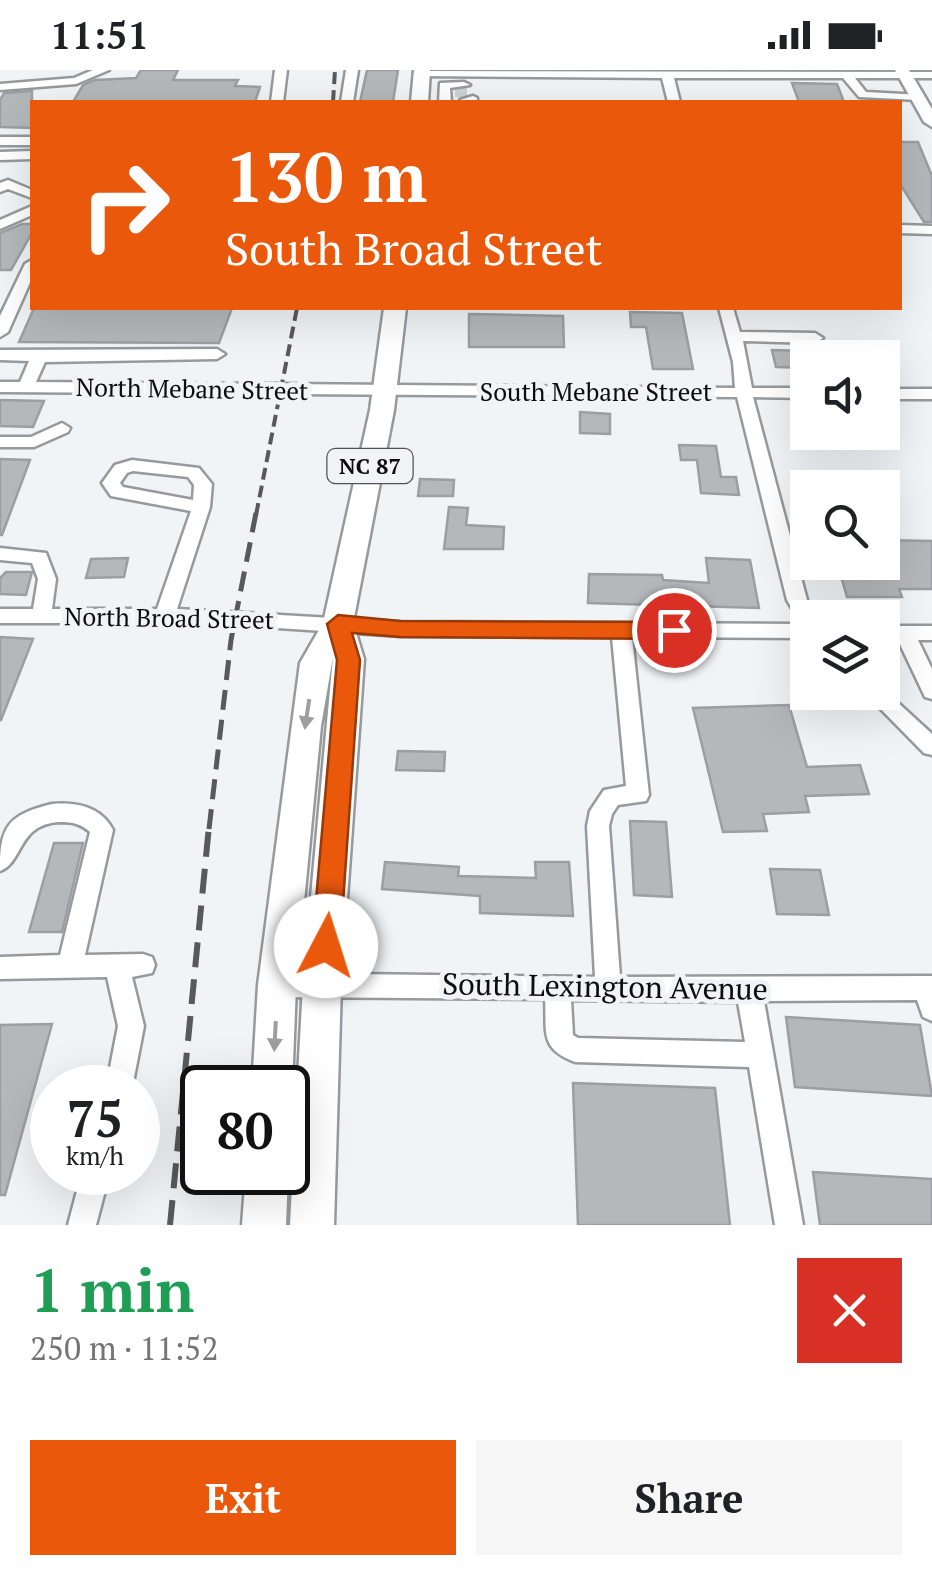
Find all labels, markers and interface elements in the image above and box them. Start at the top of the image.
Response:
text: 11:51 [50,10,149,60]
text: 130 m [225,129,427,222]
icon: right [60,140,190,270]
text: South Broad Street [225,218,602,278]
map controls [790,340,900,710]
button: sound [790,340,900,450]
street label: North Mebane Street [76,370,309,407]
street label: South Mebane Street [480,375,712,408]
road number: NC 87 [328,449,412,483]
button: search [790,470,900,580]
pin [632,588,717,673]
street label: North Broad Street [64,599,274,636]
button: layers [790,600,900,710]
icon: arrive [647,603,702,658]
one-way arrow [299,699,314,731]
position arrow [274,894,378,998]
street label: South Lexington Avenue [442,963,768,1009]
one-way arrow [266,1021,282,1053]
speed limit sign: 80 [180,1065,310,1195]
text: 75 [67,1085,123,1151]
text: km/h [66,1139,124,1172]
text: 1 min [30,1250,194,1329]
button: close [797,1258,902,1363]
text: 250 m · 11:52 [30,1327,218,1369]
button: Exit [30,1440,456,1555]
button: Share [476,1440,902,1555]

